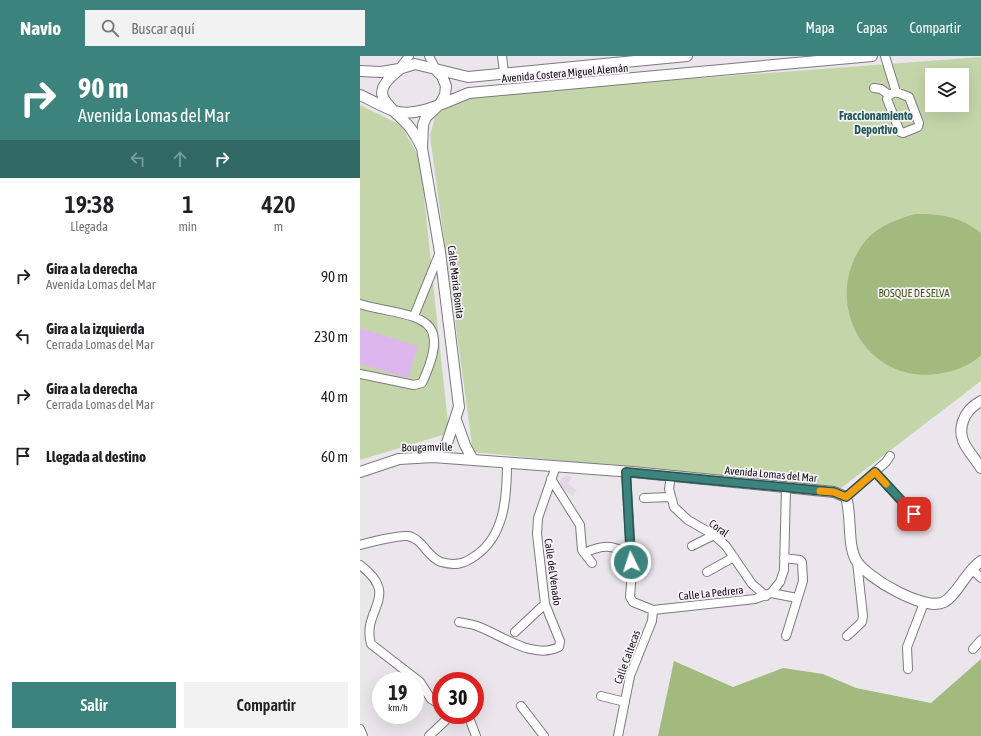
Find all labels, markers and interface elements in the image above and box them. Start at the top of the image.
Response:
search box [85,10,365,46]
text: Navio [20,17,61,39]
icon: search [99,17,121,39]
text: Buscar aquí [131,20,195,37]
text: Mapa [806,20,835,36]
text: Capas [857,20,888,36]
text: Compartir [910,20,961,36]
street label: Avenida Costera Miguel Alemán [501,61,629,85]
map controls [925,68,969,112]
button: layers [925,68,969,112]
icon: right [12,72,64,124]
text: 90 m [78,72,128,104]
text: Avenida Lomas del Mar [78,105,230,126]
district label: Fraccionamiento Deportivo [839,109,913,137]
icon: left [127,148,149,170]
icon: ahead [169,148,191,170]
icon: right [211,148,233,170]
text: 19:38 [65,191,114,218]
text: 1 [182,191,193,218]
text: 420 [262,191,295,218]
text: Llegada [70,219,108,234]
text: min [178,219,197,234]
text: m [274,219,283,234]
street label: Calle María Bonita [446,245,466,319]
text: Gira a la derecha [46,260,137,277]
icon: right [12,265,34,287]
text: 90 m [321,268,348,285]
text: Avenida Lomas del Mar [46,277,156,292]
park label: BOSQUE DE SELVA [878,287,950,299]
text: Gira a la izquierda [46,320,144,337]
icon: left [12,325,34,347]
text: 230 m [314,328,348,345]
text: Cerrada Lomas del Mar [46,337,154,352]
text: Gira a la derecha [46,380,137,397]
icon: right [12,385,34,407]
text: 40 m [321,388,348,405]
text: Cerrada Lomas del Mar [46,397,154,412]
street label: Bougamville [401,441,453,453]
icon: arrive [12,445,34,467]
text: Llegada al destino [46,448,146,465]
text: 60 m [321,448,348,465]
street label: Avenida Lomas del Mar [724,464,818,484]
pin [897,497,931,531]
icon: arrive [903,503,925,525]
street label: Coral [707,517,731,539]
street label: Calle del Venado [542,538,564,606]
position arrow [610,541,652,583]
street label: Calle La Pedrera [678,584,744,602]
street label: Calle Caltecas [612,628,642,686]
speed limit sign: 30 [432,672,484,724]
text: 19 [389,681,407,704]
button: Salir [12,682,176,728]
button: Compartir [184,682,348,728]
text: km/h [388,702,408,713]

